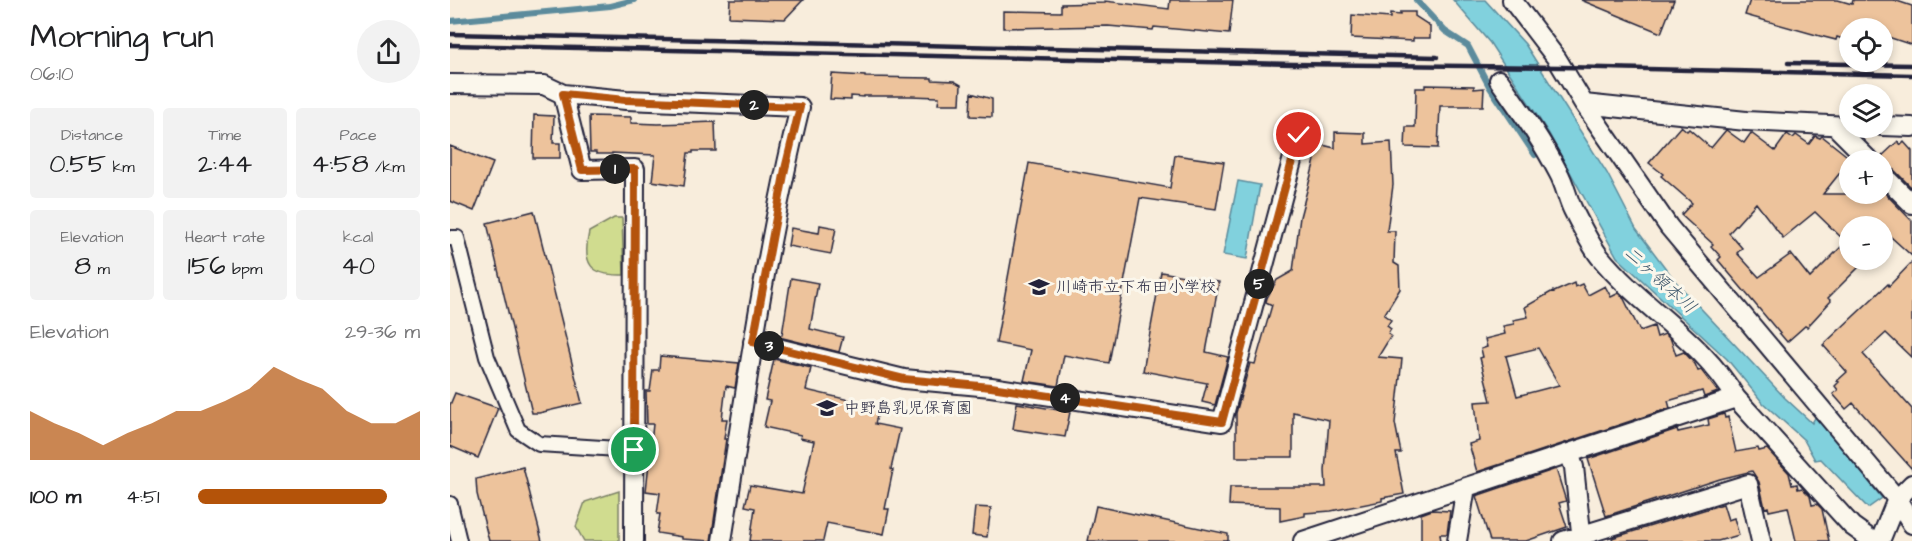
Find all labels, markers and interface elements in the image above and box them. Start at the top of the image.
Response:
text: Morning run [30,14,214,60]
map controls [1839,18,1893,270]
button: locate [1839,18,1893,72]
button: share [357,20,420,83]
text: 06:10 [30,60,74,88]
button: layers [1839,84,1893,138]
pin: 2 [739,90,769,120]
text: 2 [749,94,759,116]
pin [1273,109,1324,160]
icon: check [1282,118,1315,151]
text: Distance [61,124,123,146]
text: Time [208,124,242,146]
text: Pace [339,124,377,146]
text: 0.55 [49,146,106,182]
text: 2:44 [198,146,252,182]
text: 4:58 [311,146,369,182]
button: + [1839,150,1893,204]
pin: 1 [600,154,630,184]
text: km [106,156,135,178]
text: /km [369,156,405,178]
text: 1 [614,158,616,180]
button: − [1839,216,1893,270]
text: Elevation [61,226,123,248]
text: Heart rate [185,226,265,248]
text: kcal [343,226,373,248]
water label: 二ヶ領本川 [1618,241,1702,319]
text: 8 [74,248,91,284]
text: 156 [188,248,226,284]
text: 40 [341,248,375,284]
text: m [91,258,110,280]
text: bpm [226,258,262,280]
pin: 5 [1244,269,1274,299]
text: 5 [1253,273,1265,295]
school or university icon: 川崎市立下布田小学校 [1027,275,1051,299]
place label: 川崎市立下布田小学校 [1056,276,1216,298]
text: Elevation [30,318,109,346]
text: 29–36 m [345,318,420,346]
pin: 3 [754,331,784,361]
text: 3 [765,335,773,357]
pin: 4 [1050,383,1080,413]
text: 4 [1060,387,1070,409]
school or university icon: 中野島乳児保育園 [815,396,839,420]
place label: 中野島乳児保育園 [844,397,972,419]
pin [608,424,659,475]
icon: arrive [617,433,650,466]
text: 100 m [30,483,81,511]
text: 4:51 [126,483,160,511]

